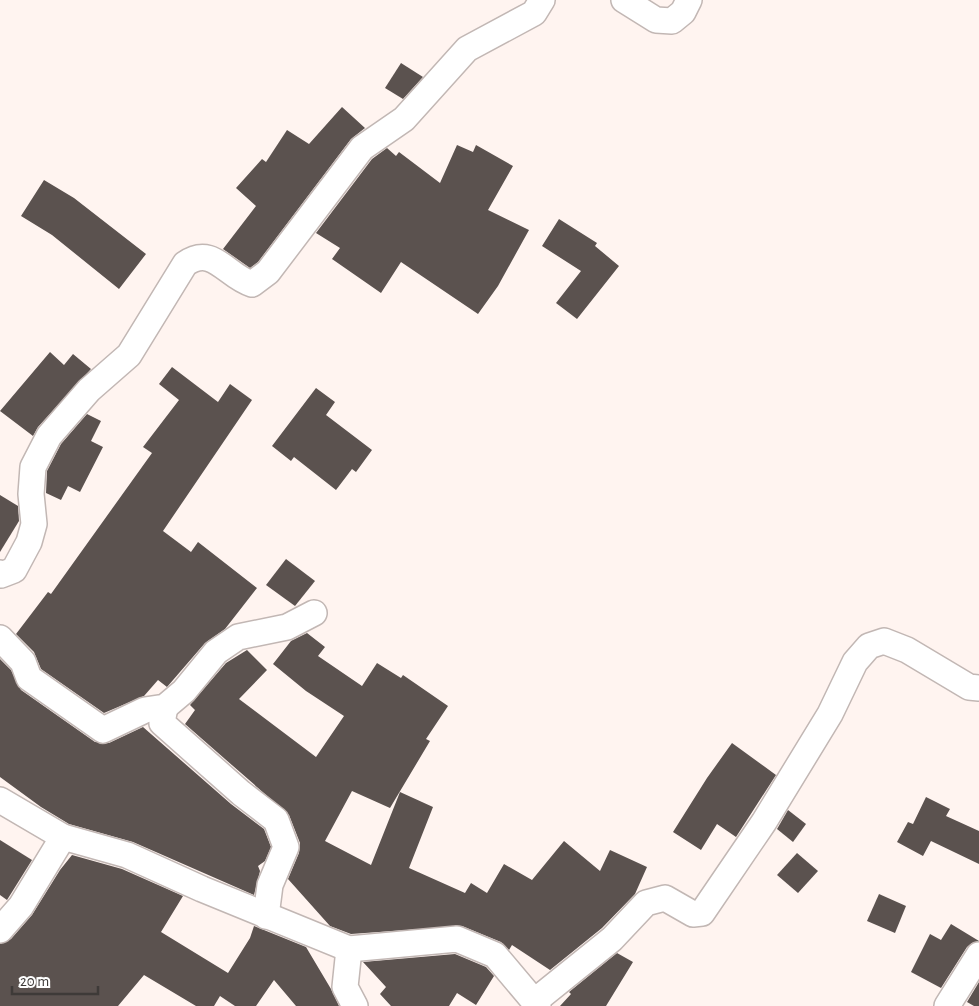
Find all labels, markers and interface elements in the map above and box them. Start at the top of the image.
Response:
scale bar [12,964,99,996]
text: 20 m [20,974,49,989]

